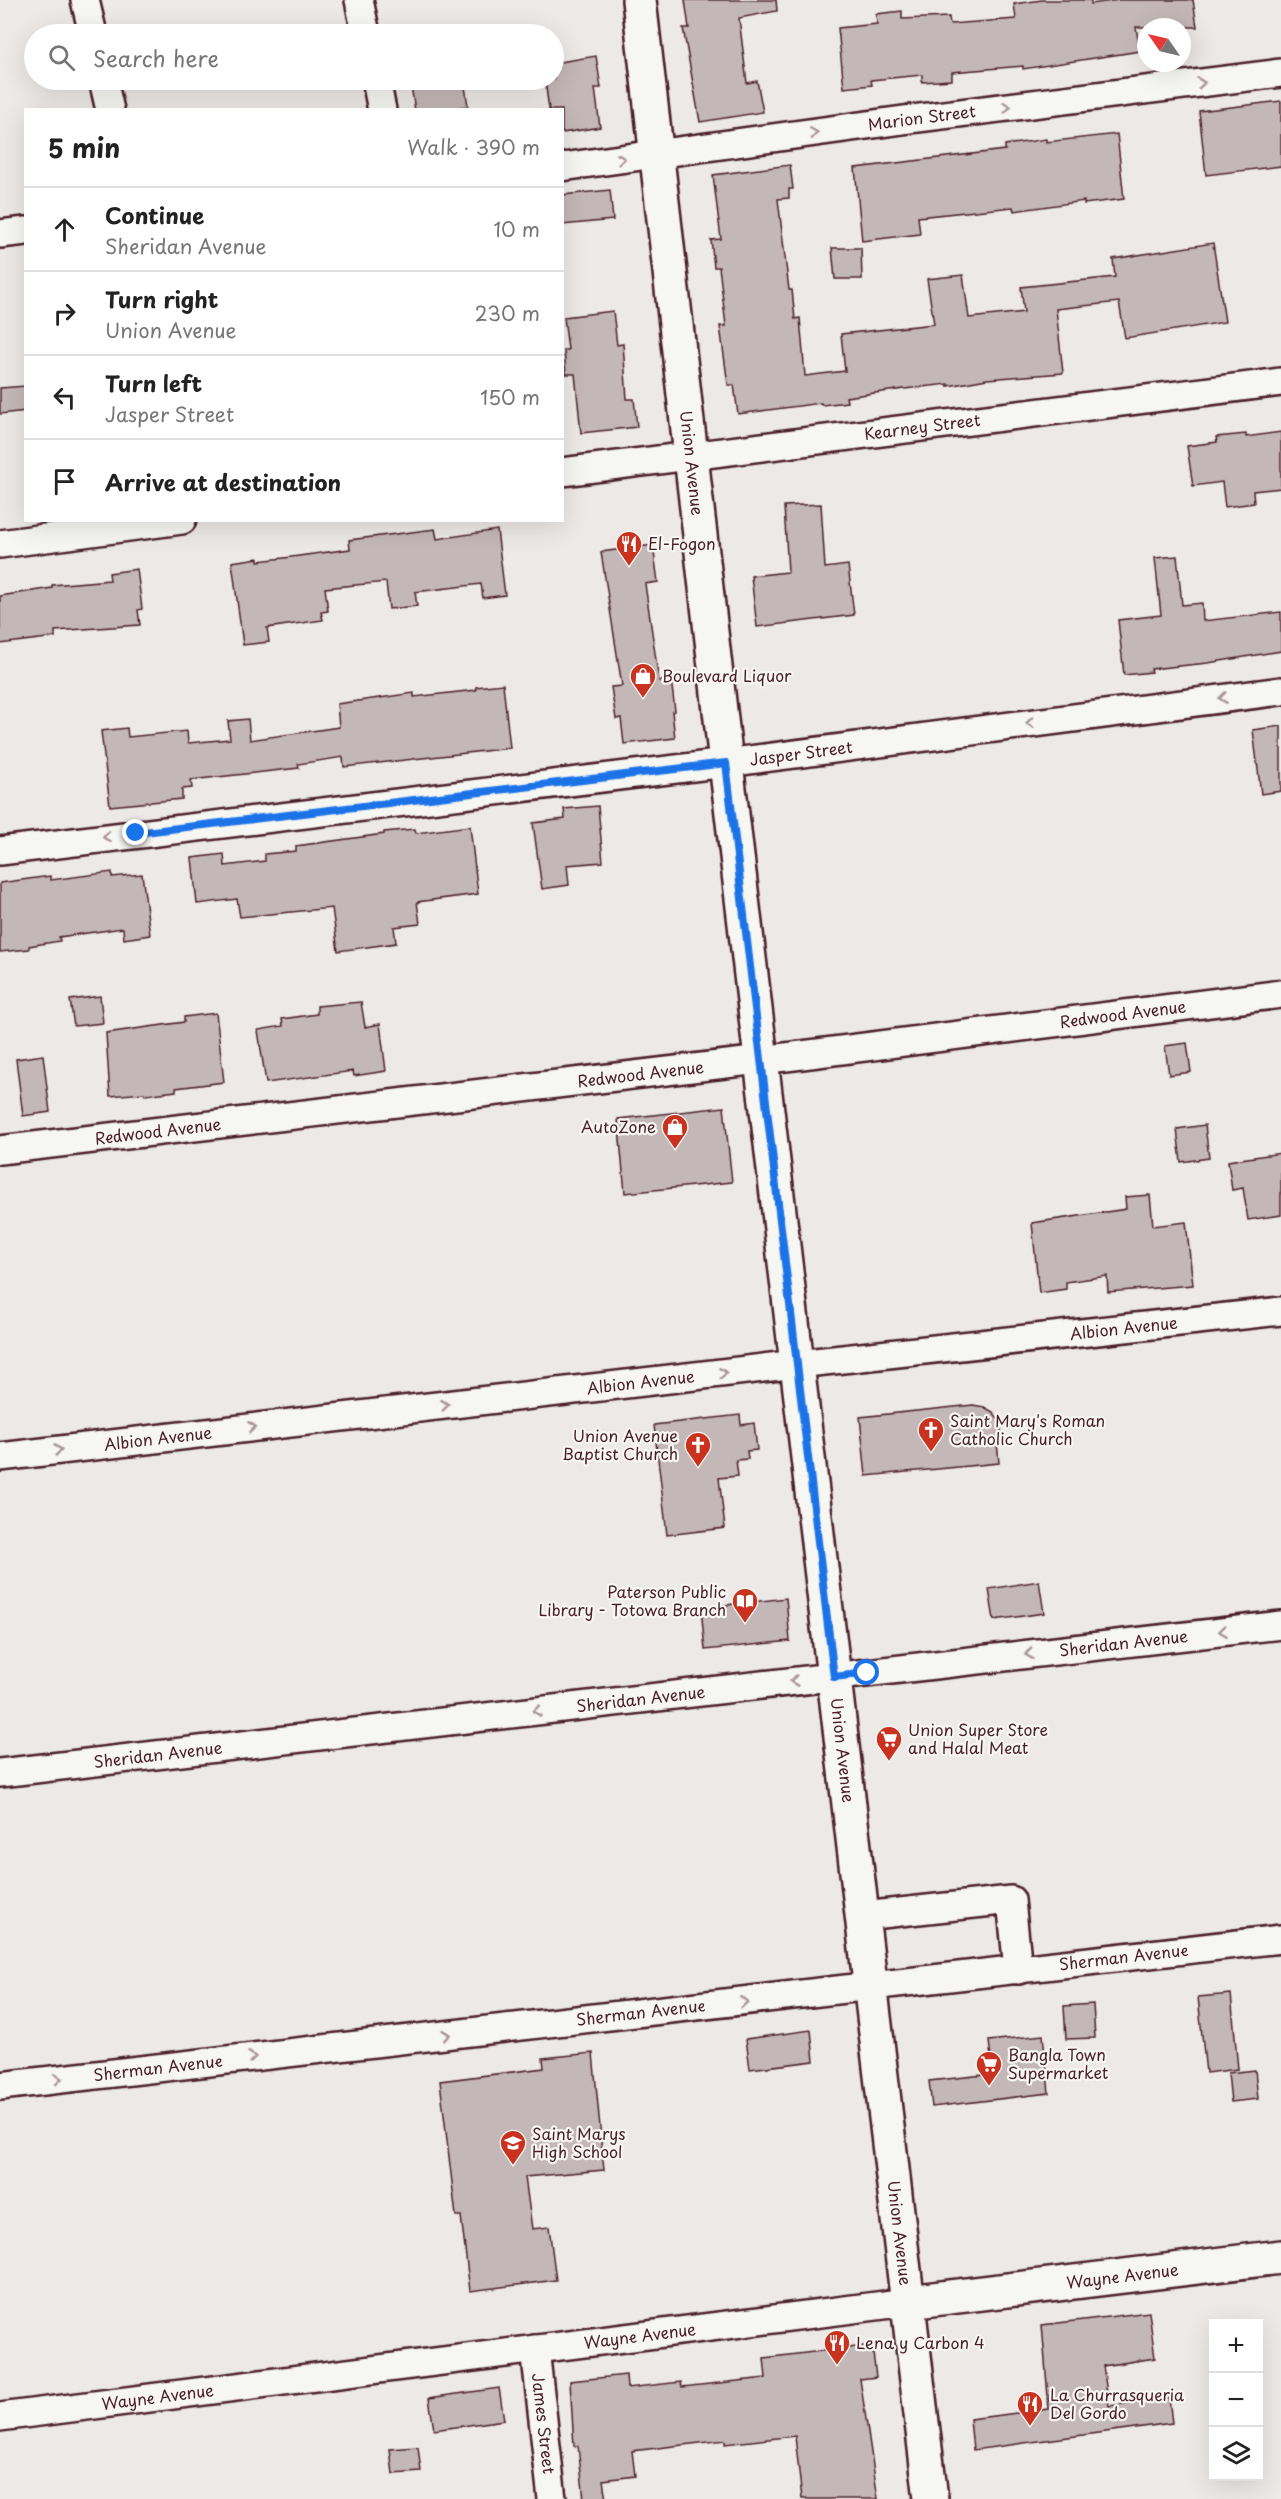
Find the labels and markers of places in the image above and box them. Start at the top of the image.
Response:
restaurant icon: El-Fogon [614,529,644,567]
place label: El-Fogon [648,531,716,555]
shop icon: Boulevard Liquor [628,661,658,699]
place label: Boulevard Liquor [662,663,792,687]
shop icon: AutoZone [660,1112,690,1150]
place label: AutoZone [581,1114,656,1138]
place label: Saint Mary's Roman Catholic Church [950,1408,1105,1450]
church icon: Saint Mary's Roman Catholic Church [916,1415,946,1453]
place label: Union Avenue Baptist Church [562,1423,678,1465]
church icon: Union Avenue Baptist Church [683,1430,713,1468]
place label: Paterson Public Library - Totowa Branch [539,1579,726,1621]
library icon: Paterson Public Library - Totowa Branch [730,1586,760,1624]
place label: Union Super Store and Halal Meat [908,1717,1048,1759]
supermarket icon: Union Super Store and Halal Meat [874,1724,904,1762]
place label: Bangla Town Supermarket [1008,2042,1109,2084]
supermarket icon: Bangla Town Supermarket [974,2049,1004,2087]
place label: Saint Marys High School [532,2121,626,2163]
school or university icon: Saint Marys High School [498,2128,528,2166]
restaurant icon: Lena y Carbon 4 [822,2328,852,2366]
place label: Lena y Carbon 4 [856,2330,985,2354]
place label: La Churrasqueria Del Gordo [1050,2382,1184,2424]
restaurant icon: La Churrasqueria Del Gordo [1015,2389,1045,2427]

